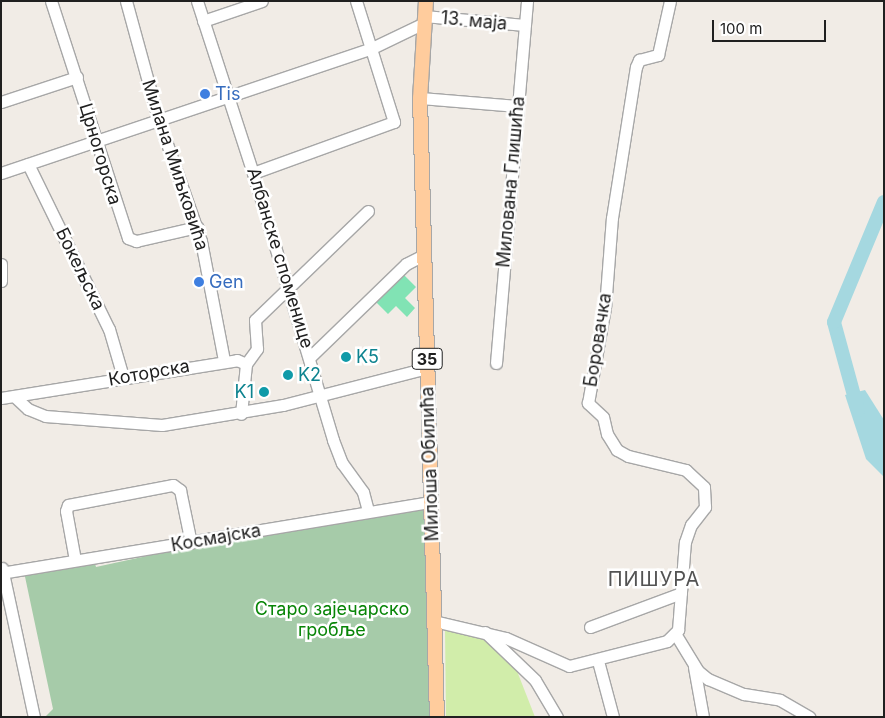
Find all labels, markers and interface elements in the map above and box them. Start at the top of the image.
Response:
street label: 13. маја [440,7,508,35]
scale bar [715,10,829,42]
text: 100 m [720,19,762,38]
street label: Милана Миљковића [137,77,213,253]
place label: Tis [215,83,240,105]
marker: Tis [199,88,211,100]
street label: Милована Глишића [493,96,529,268]
street label: Црногорска [74,101,126,207]
street label: Албанске споменице [242,165,318,351]
street label: Бокељска [51,224,109,314]
place label: Gen [209,271,244,293]
marker: Gen [193,276,205,288]
street label: Боровачка [580,292,616,388]
place label: K5 [356,346,379,368]
road number: 35 [411,346,443,372]
marker: K5 [340,351,352,363]
street label: Которска [107,355,191,391]
place label: K2 [298,364,321,386]
marker: K2 [282,369,294,381]
place label: K1 [235,381,254,403]
marker: K1 [258,386,270,398]
street label: Милоша Обилића [417,386,443,542]
street label: Космајска [169,519,263,557]
district label: ПИШУРА [607,567,701,591]
park label: Старо зајечарско гробље [255,599,409,642]

